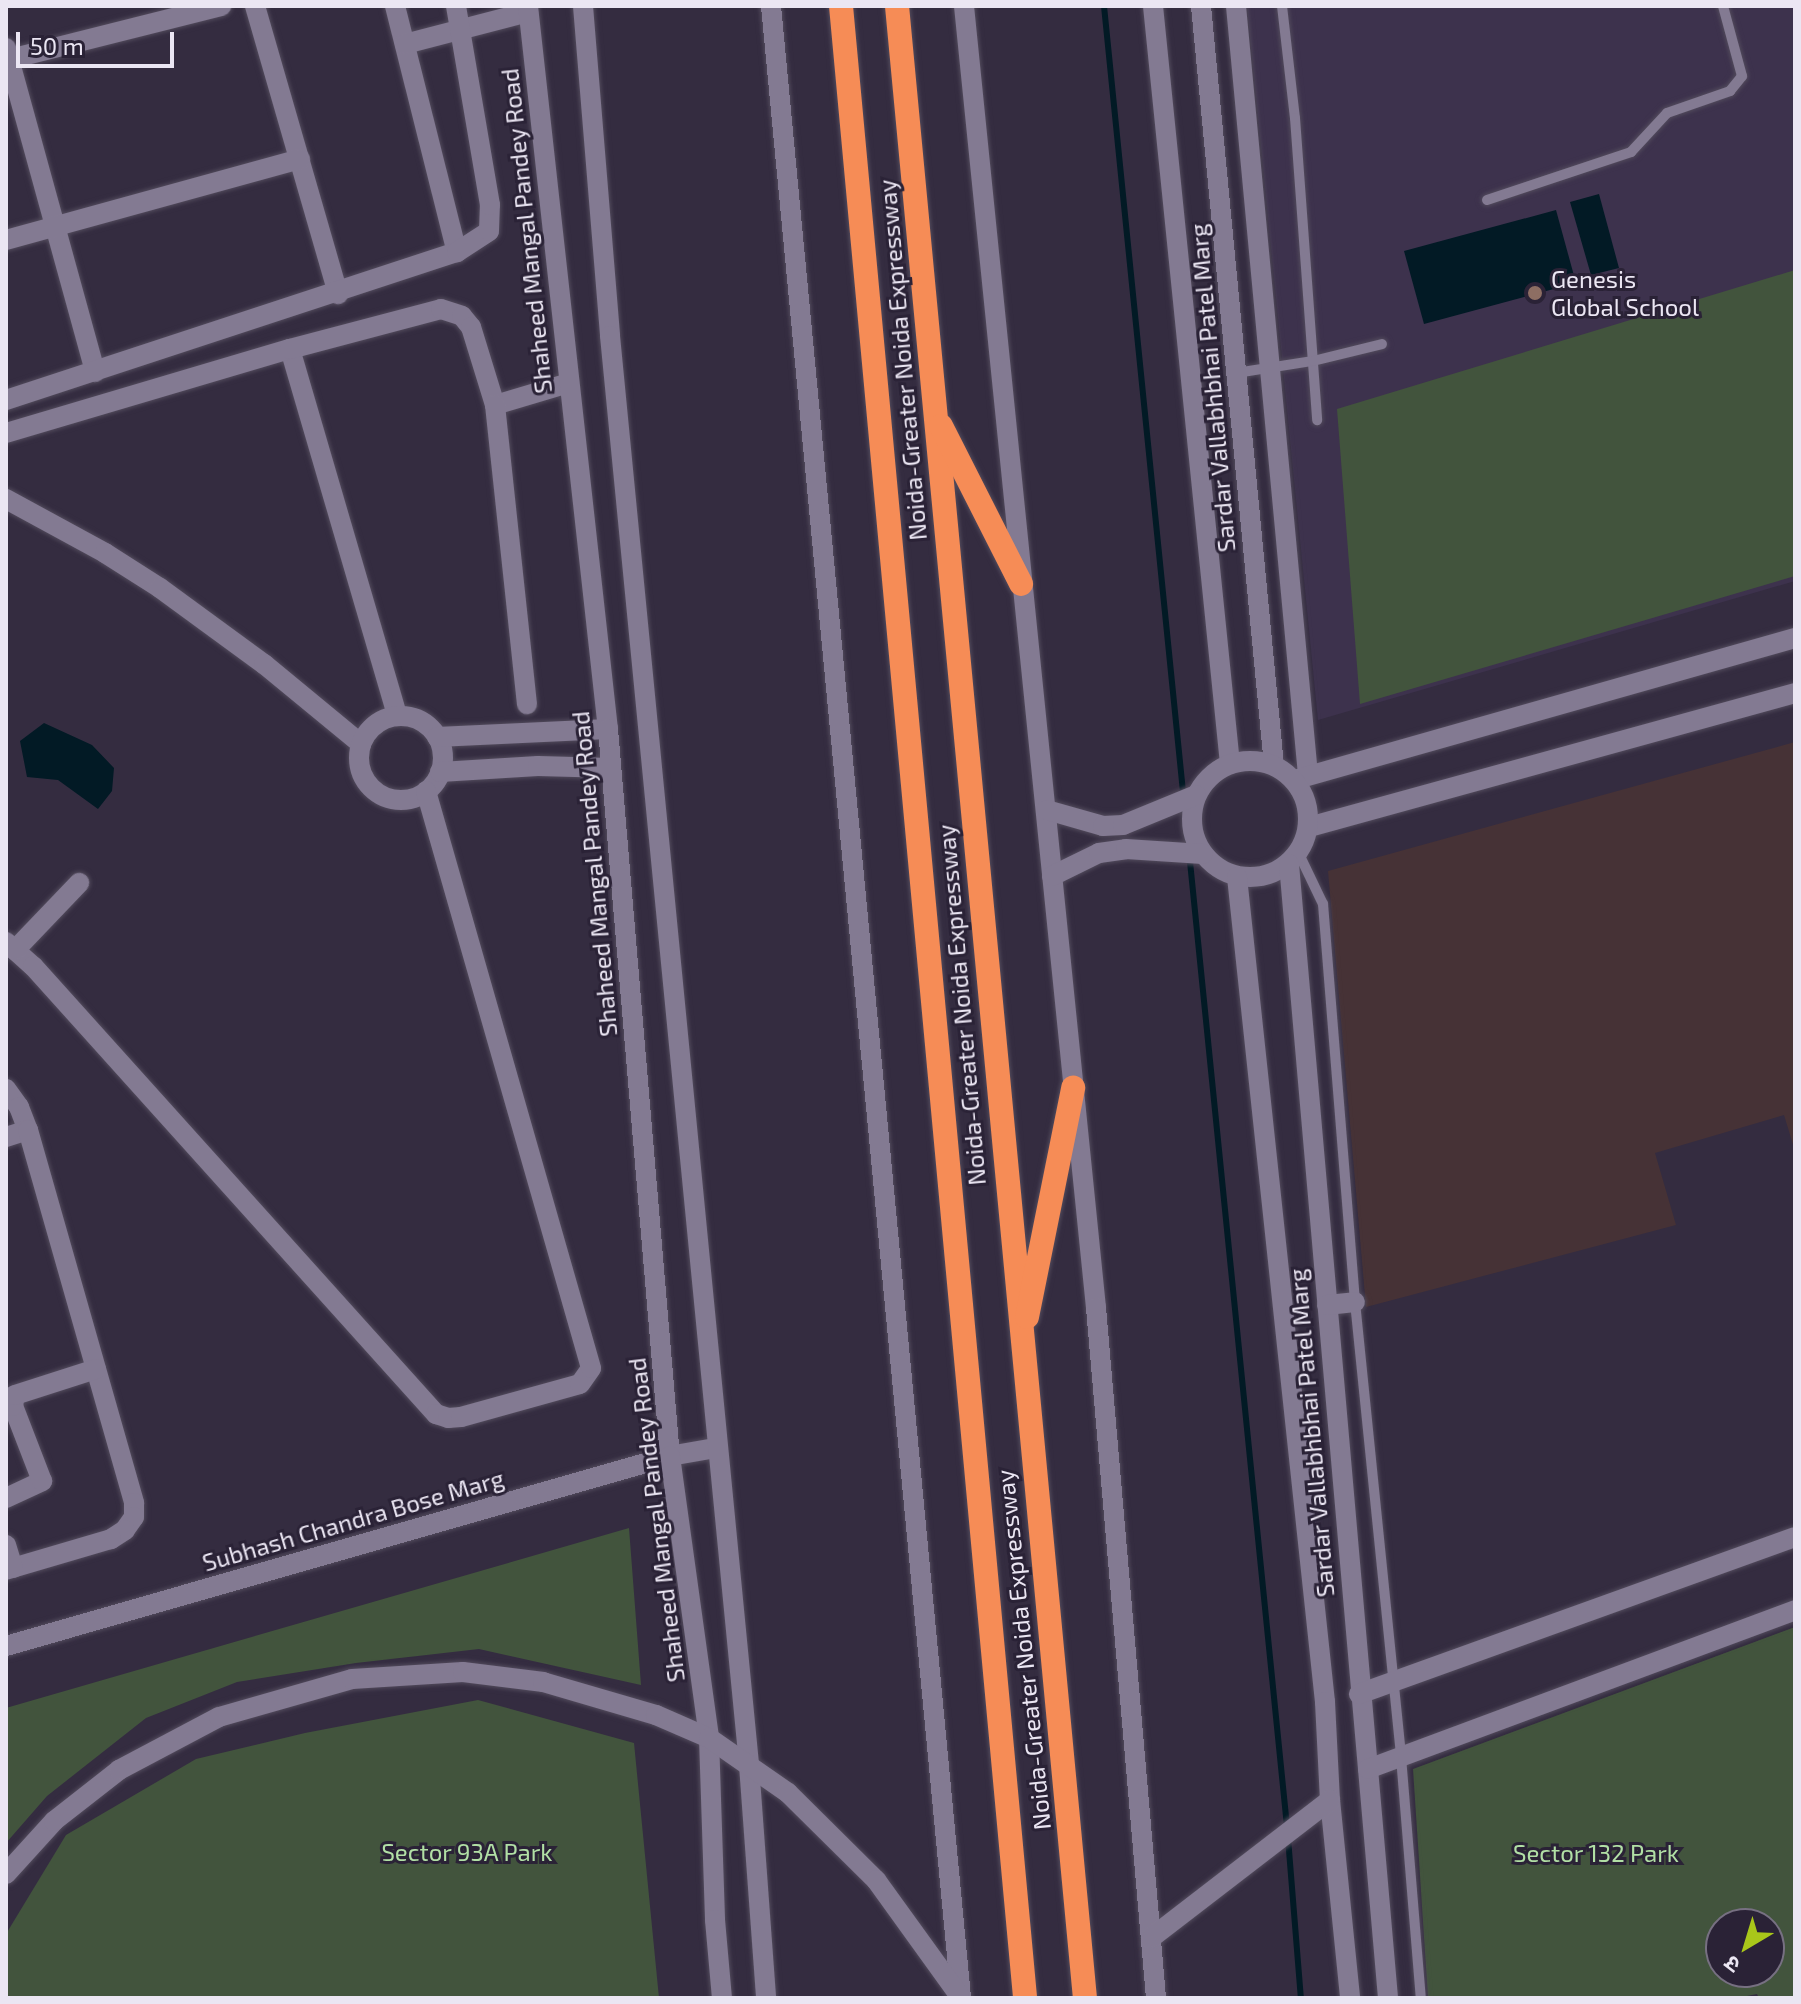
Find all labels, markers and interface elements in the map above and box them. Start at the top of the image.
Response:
scale bar [20,16,178,66]
text: 50 m [30,31,84,60]
street label: Shaheed Mangal Pandey Road [495,67,557,395]
street label: Noida-Greater Noida Expressway [872,178,932,542]
street label: Sardar Vallabhbhai Patel Marg [1183,222,1241,554]
place label: Genesis Global School [1551,265,1700,321]
marker: Genesis Global School [1526,284,1544,302]
street label: Shaheed Mangal Pandey Road [565,710,623,1038]
street label: Noida-Greater Noida Expressway [931,823,991,1187]
street label: Sardar Vallabhbhai Patel Marg [1282,1267,1340,1599]
street label: Shaheed Mangal Pandey Road [622,1356,690,1684]
street label: Subhash Chandra Bose Marg [199,1463,507,1577]
street label: Noida-Greater Noida Expressway [990,1468,1056,1832]
park label: Sector 93A Park [381,1838,553,1866]
park label: Sector 132 Park [1513,1839,1679,1867]
north arrow [1705,1908,1785,1988]
text: उ [1718,1951,1745,1980]

